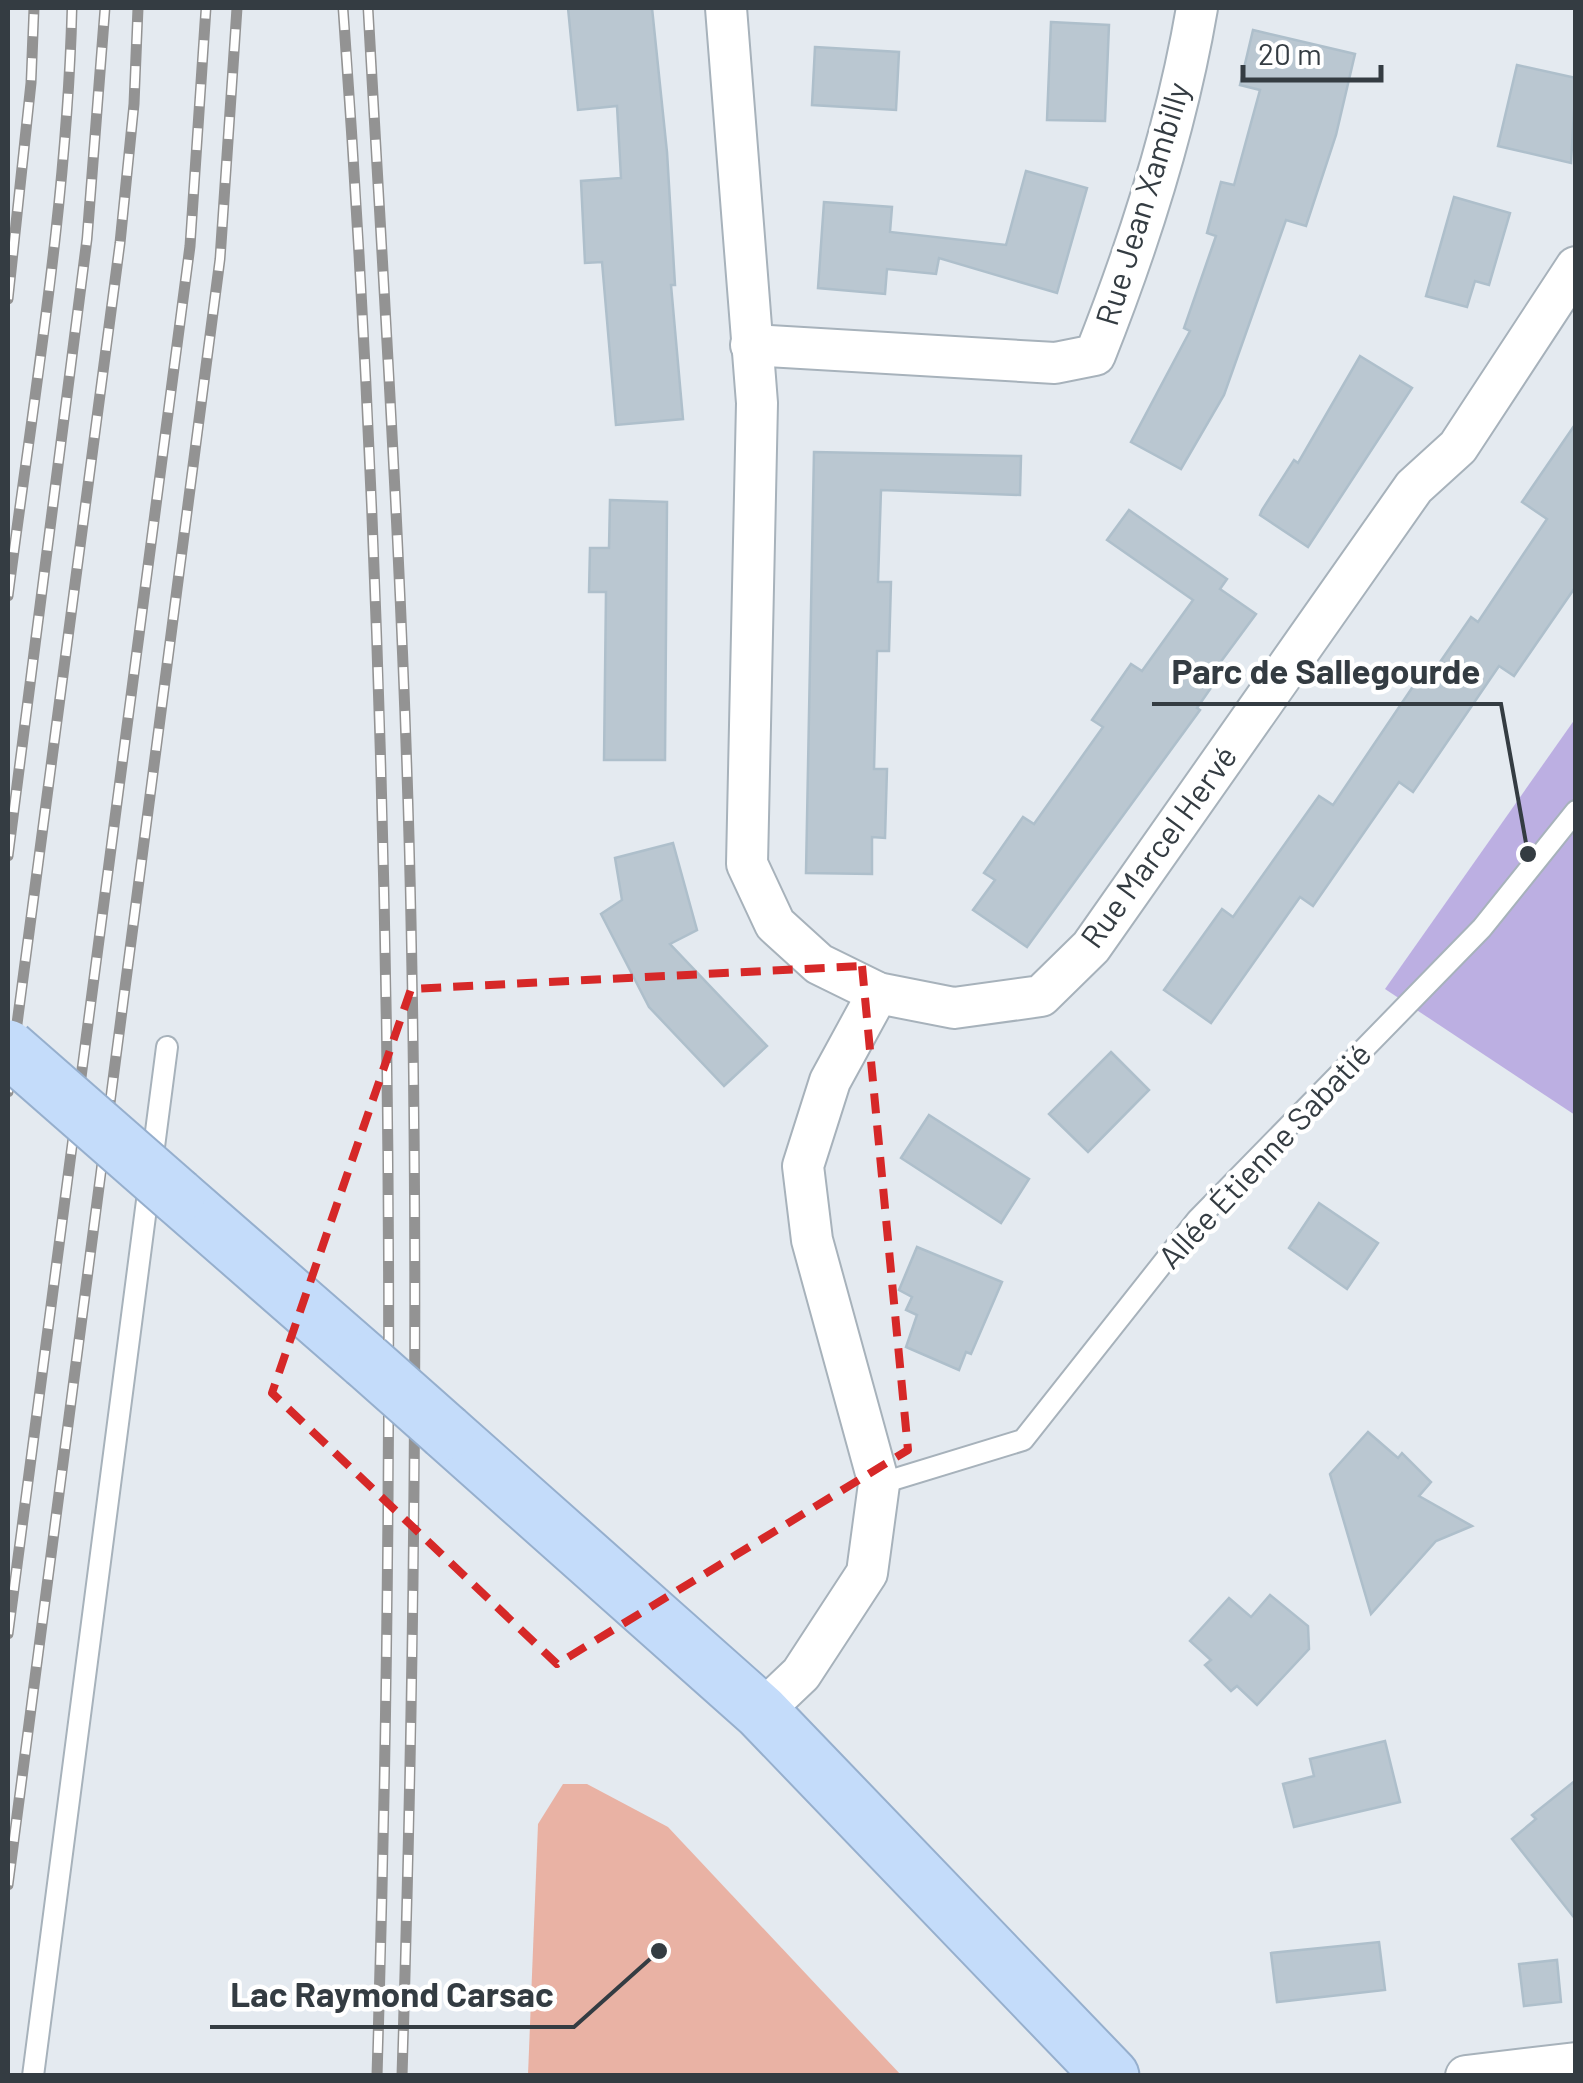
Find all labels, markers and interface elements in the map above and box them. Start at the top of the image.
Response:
scale bar [1243,20,1380,82]
text: 20 m [1258,35,1322,71]
street label: Rue Jean Xambilly [1086,77,1196,329]
callout: Parc de Sallegourde [1152,639,1501,704]
text: Parc de Sallegourde [1172,649,1480,691]
street label: Rue Marcel Hervé [1071,737,1243,954]
street label: Allée Étienne Sabatié [1149,1034,1378,1275]
callout: Lac Raymond Carsac [210,1962,574,2027]
text: Lac Raymond Carsac [230,1972,554,2014]

